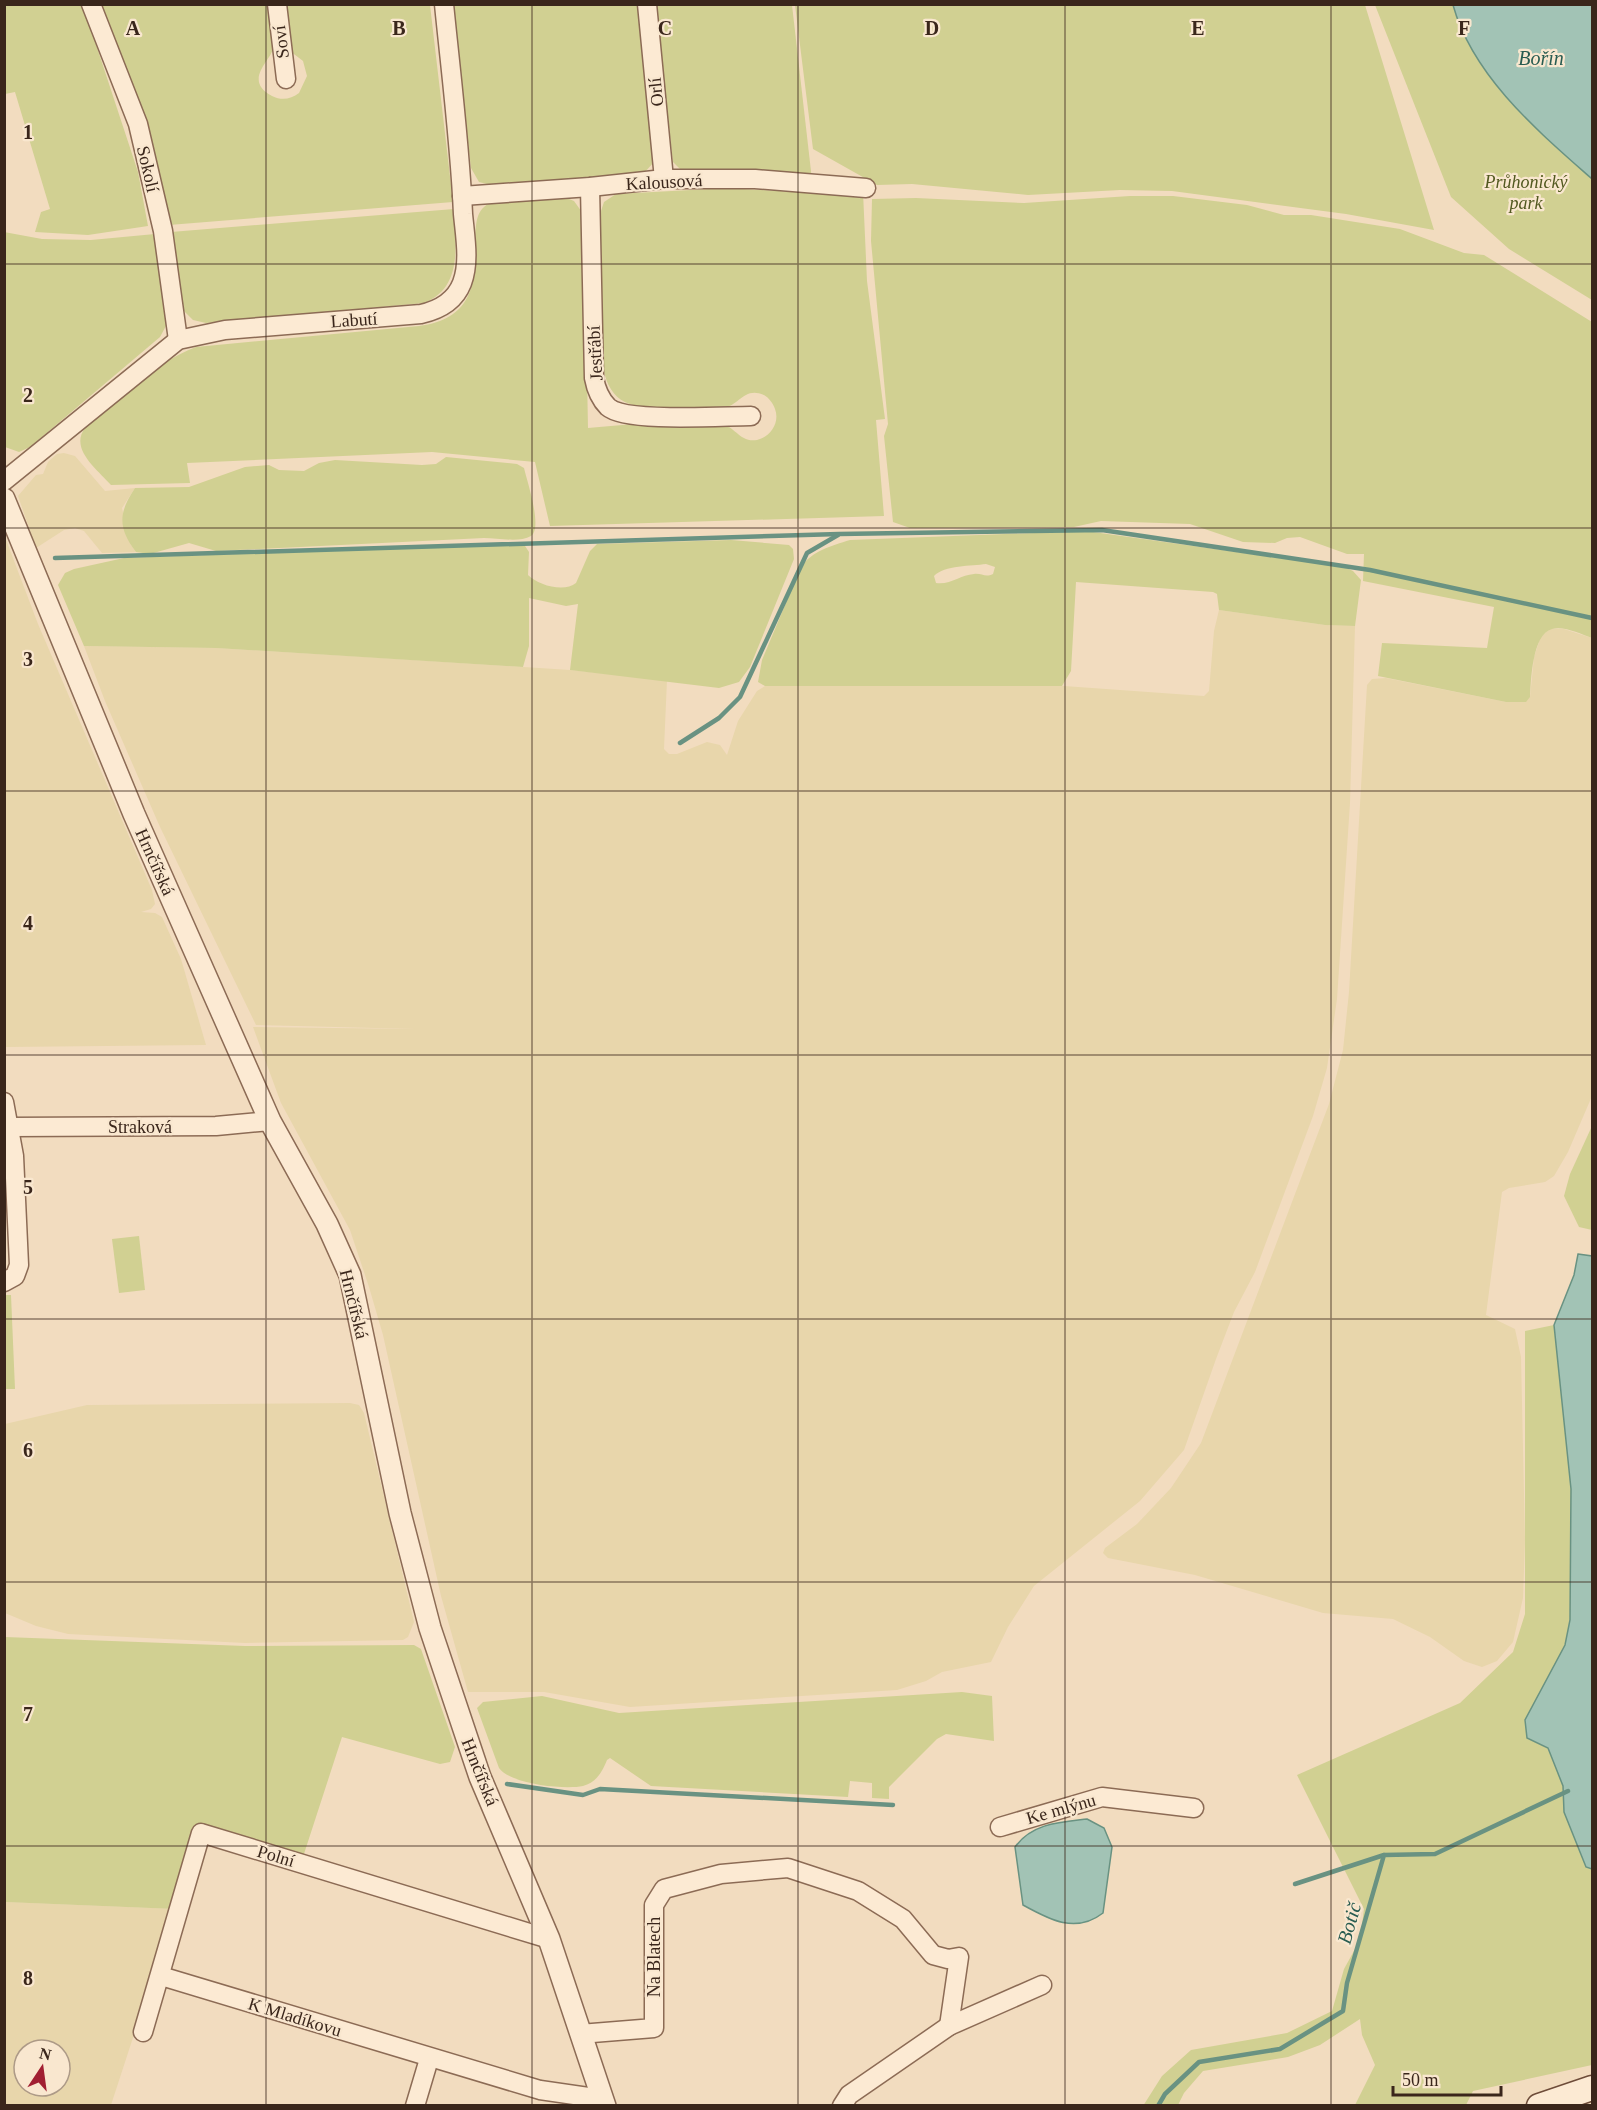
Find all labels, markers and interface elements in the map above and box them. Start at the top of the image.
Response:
text: A [126,17,141,39]
text: B [392,17,406,39]
text: C [658,17,672,39]
text: D [925,17,939,39]
text: E [1191,17,1205,39]
text: F [1458,17,1470,39]
street label: Soví [269,24,293,60]
water label: Bořín [1518,47,1564,69]
street label: Orlí [645,77,667,107]
text: 1 [23,121,33,143]
street label: Sokolí [133,144,163,194]
street label: Kalousová [625,170,703,194]
park label: Průhonický park [1484,172,1567,213]
street label: Labutí [330,308,378,332]
street label: Jestřábí [584,325,606,381]
text: 2 [23,384,33,406]
text: 3 [23,648,33,670]
street label: Hrnčířská [131,826,179,898]
text: 4 [23,912,33,934]
street label: Straková [108,1117,172,1137]
text: 5 [23,1176,33,1198]
street label: Hrnčířská [336,1267,372,1341]
text: 6 [23,1439,33,1461]
text: 7 [23,1703,33,1725]
street label: Hrnčířská [457,1735,503,1809]
street label: Ke mlýnu [1024,1790,1098,1828]
street label: Polní [255,1841,297,1871]
water label: Botič [1333,1899,1366,1946]
street label: Na Blatech [644,1917,664,1997]
text: 8 [23,1967,33,1989]
street label: K Mladíkovu [246,1993,344,2041]
north arrow [12,2038,72,2098]
text: N [38,2044,53,2064]
scale bar [1393,2059,1501,2097]
text: 50 m [1402,2070,1439,2090]

